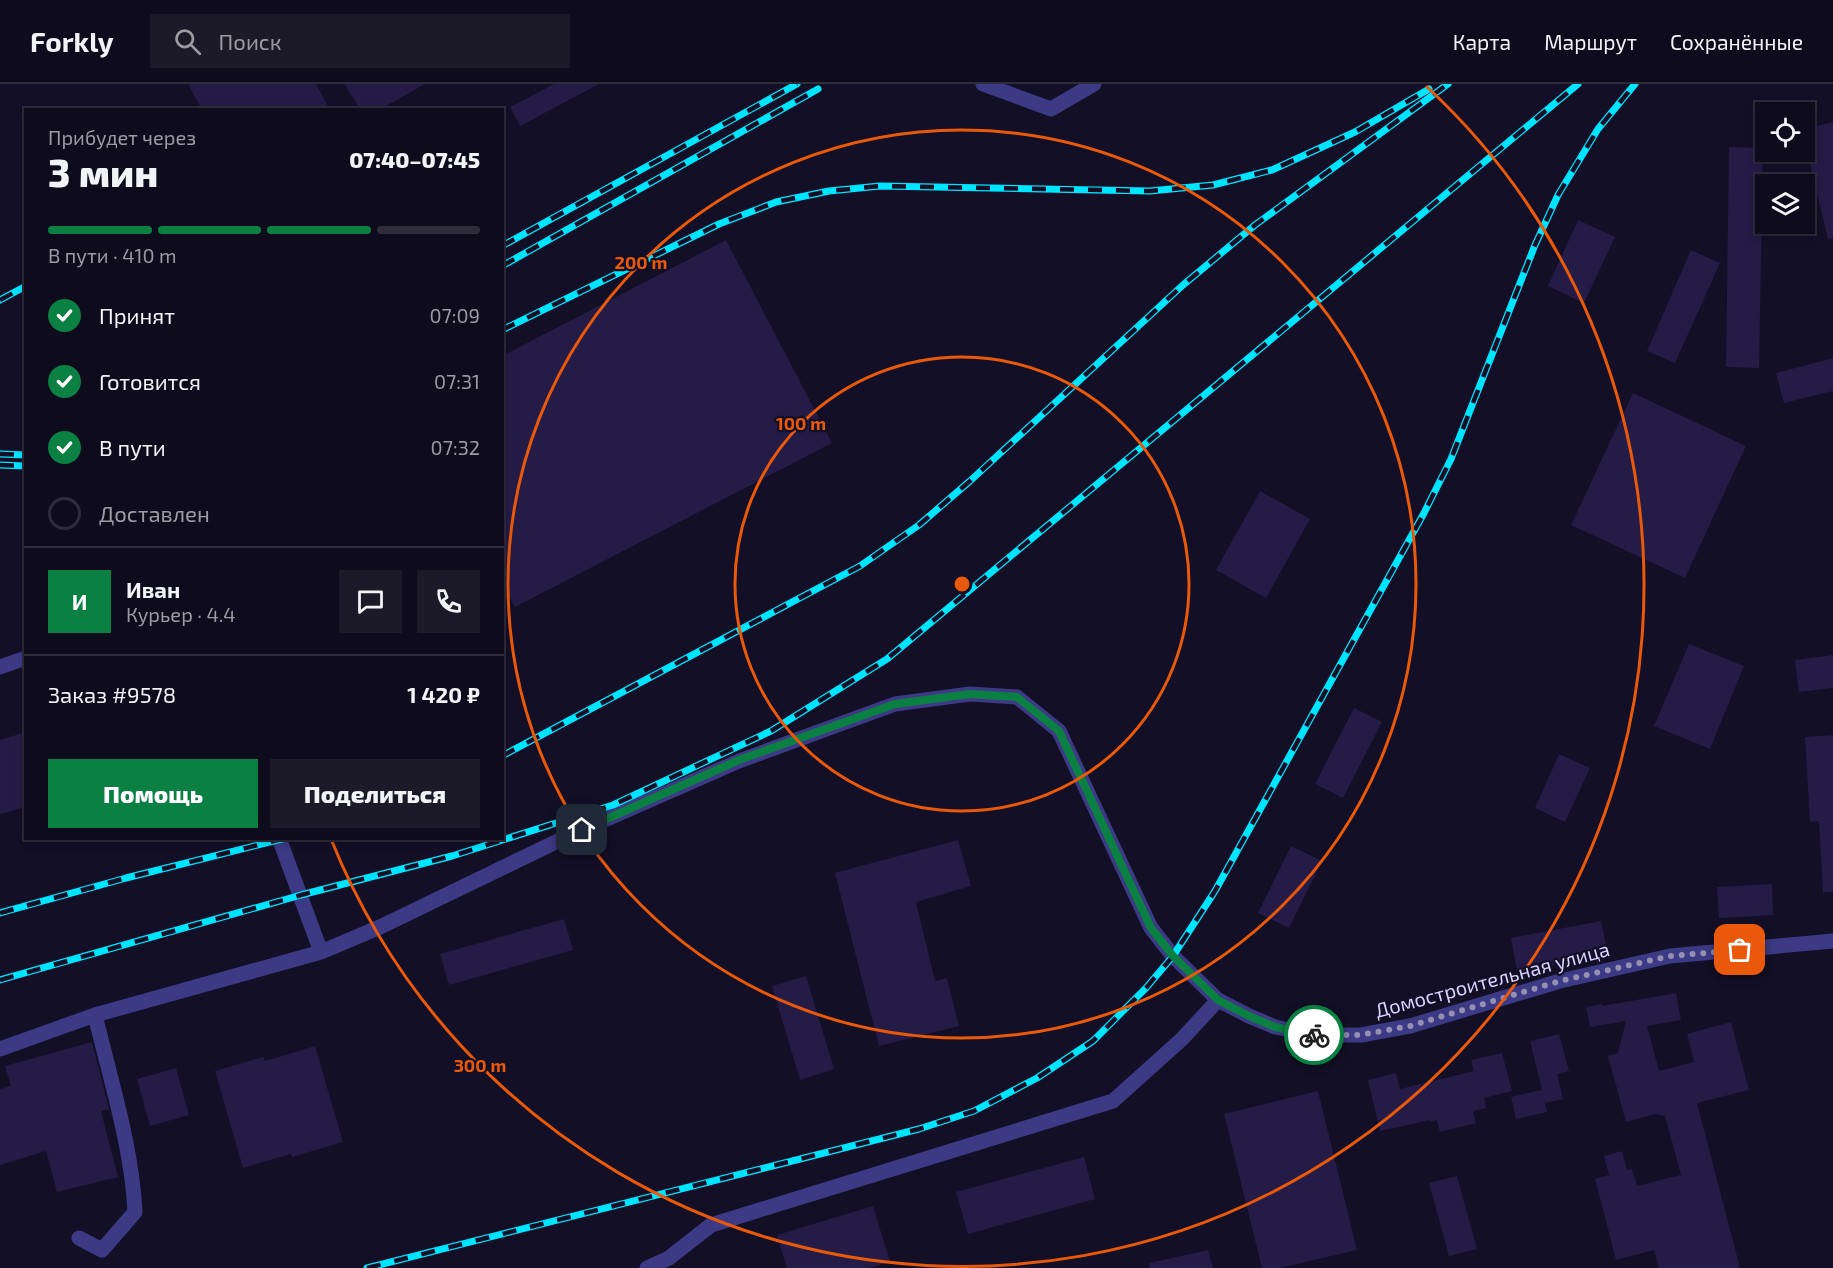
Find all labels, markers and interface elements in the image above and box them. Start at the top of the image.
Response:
search box [150,14,570,68]
text: Forkly [30,24,114,58]
icon: search [171,25,204,58]
text: Поиск [219,28,281,54]
text: Карта [1453,29,1511,54]
text: Маршрут [1544,29,1637,54]
text: Сохранённые [1670,29,1803,54]
map controls [1755,102,1815,234]
button: locate [1755,102,1815,162]
text: Прибудет через [48,125,196,149]
text: 07:40–07:45 [349,146,480,172]
text: 3 мин [48,148,158,195]
button: layers [1755,174,1815,234]
text: В пути · 410 m [48,243,176,267]
text: 200 m [615,251,667,273]
icon: check [48,299,81,332]
text: Принят [99,302,175,328]
text: 07:09 [429,303,480,327]
icon: check [48,365,81,398]
text: Готовится [99,368,201,394]
text: 07:31 [434,369,480,393]
text: 100 m [776,412,826,434]
icon: check [48,431,81,464]
text: В пути [99,434,166,460]
text: 07:32 [431,435,480,459]
text: Доставлен [99,500,210,526]
button: chat [339,570,402,633]
button: phone [417,570,480,633]
centre of rings [952,574,972,594]
text: Иван [126,576,180,602]
text: И [72,588,87,614]
text: Курьер · 4.4 [126,602,235,626]
text: Заказ #9578 [48,681,176,707]
text: 1 420 ₽ [407,681,480,707]
button: Помощь [48,759,258,828]
button: Поделиться [270,759,480,828]
pin [556,804,607,855]
icon: home [565,813,598,846]
pin [1714,924,1765,975]
icon: bag [1723,933,1756,966]
street label: Домостроительная улица [1372,936,1612,1023]
courier [1284,1005,1344,1065]
icon: bike [1298,1019,1331,1052]
text: 300 m [454,1054,506,1076]

